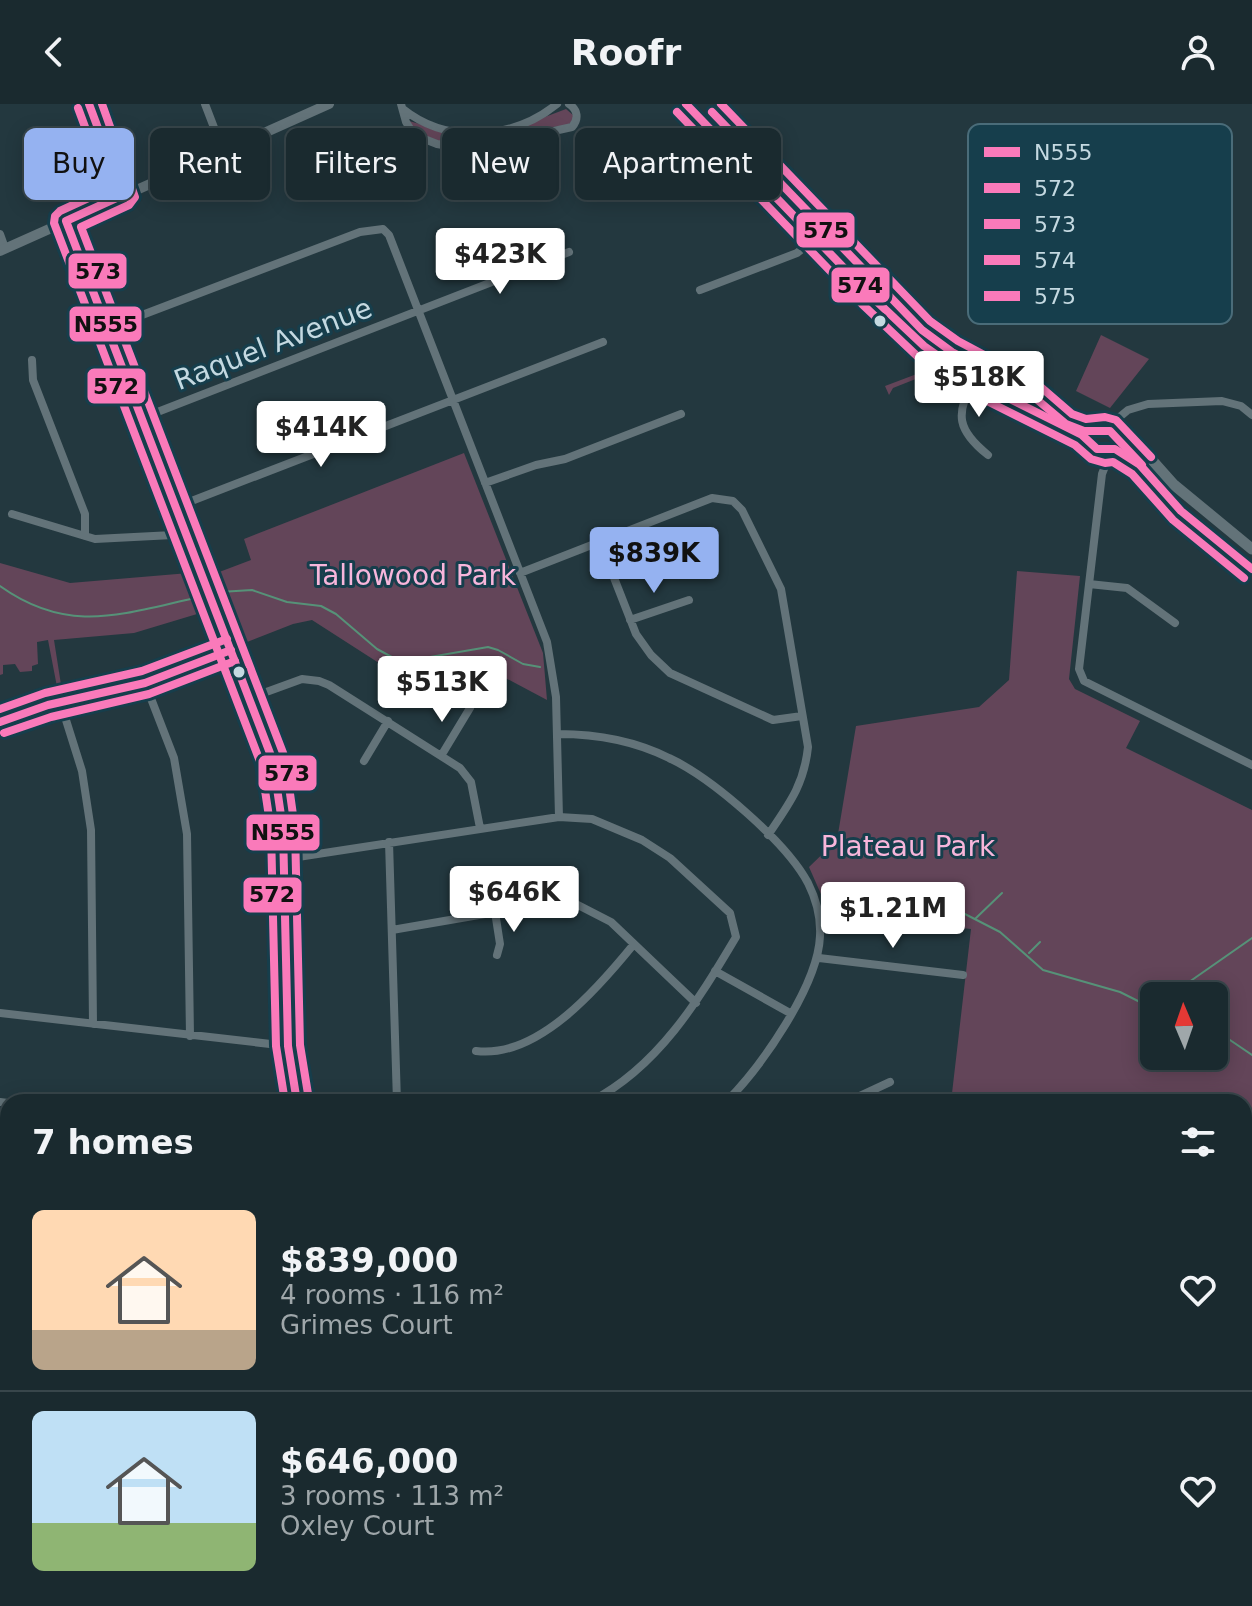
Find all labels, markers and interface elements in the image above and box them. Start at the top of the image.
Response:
icon: back [32,30,76,74]
icon: person [1176,30,1220,74]
text: Roofr [571,32,681,73]
legend [968,124,1232,324]
chip: Buy [24,128,134,200]
chip: Rent [150,128,270,200]
chip: Filters [286,128,426,200]
chip: New [442,128,559,200]
chip: Apartment [575,128,781,200]
text: N555 [1034,140,1092,165]
text: 572 [1034,176,1076,201]
line badge: 575 [795,211,856,249]
text: 573 [1034,212,1076,237]
text: 575 [803,218,849,243]
pin: $423K [444,228,556,296]
text: $423K [454,239,546,269]
text: 574 [1034,248,1076,273]
line badge: 573 [67,252,128,290]
text: 573 [75,259,121,284]
line badge: 574 [830,266,891,304]
text: 574 [837,273,883,298]
text: 575 [1034,284,1076,309]
street label: Raquel Avenue [169,291,377,397]
line badge: N555 [68,305,143,343]
text: N555 [74,312,138,337]
unlabelled marker [872,313,888,329]
pin: $518K [923,351,1035,419]
text: $518K [933,362,1025,392]
line badge: 572 [86,367,147,405]
text: 572 [93,374,139,399]
pin: $414K [265,401,377,469]
text: $414K [275,412,367,442]
pin: $839K [598,527,710,595]
text: $839K [608,538,700,568]
park label: Tallowood Park [309,559,517,592]
pin: $513K [386,656,498,724]
unlabelled marker [231,664,247,680]
text: $513K [396,667,488,697]
line badge: 573 [257,754,318,792]
text: 573 [264,761,310,786]
line badge: N555 [245,813,321,852]
text: N555 [251,820,315,845]
park label: Plateau Park [821,830,996,863]
pin: $646K [458,866,570,934]
line badge: 572 [242,876,303,914]
text: $646K [468,877,560,907]
text: 572 [249,882,295,907]
pin: $1.21M [828,882,958,950]
text: $1.21M [839,893,947,923]
north arrow [1140,982,1228,1070]
map controls [1140,982,1228,1070]
icon: filters [1176,1120,1220,1164]
text: 7 homes [32,1122,194,1162]
text: $839,000 [280,1240,459,1280]
icon: home [96,1242,192,1338]
icon: heart [1176,1268,1220,1312]
text: 4 rooms · 116 m² [280,1280,504,1310]
text: Grimes Court [280,1310,453,1340]
text: $646,000 [280,1441,459,1481]
icon: home [96,1443,192,1539]
icon: heart [1176,1469,1220,1513]
text: 3 rooms · 113 m² [280,1481,504,1511]
text: Oxley Court [280,1511,434,1541]

